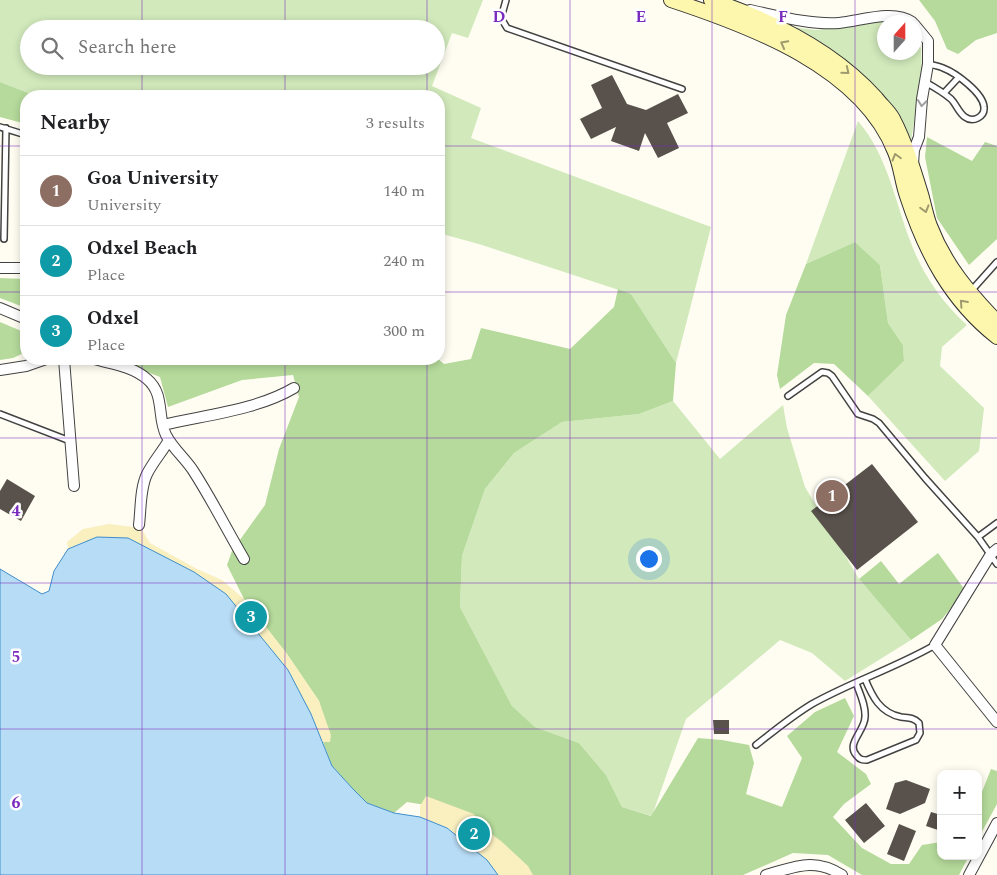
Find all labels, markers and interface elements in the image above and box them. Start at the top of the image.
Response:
text: D [493,5,506,29]
text: E [636,5,646,29]
text: F [778,5,788,29]
north arrow [877,15,922,60]
search box [20,20,445,75]
text: Search here [78,33,177,62]
icon: search [38,34,66,62]
one-way arrow [780,41,789,51]
one-way arrow [840,66,849,74]
one-way arrow [917,99,928,107]
text: Nearby [40,107,110,139]
text: 3 results [366,111,425,135]
one-way arrow [891,153,901,161]
text: Goa University [87,164,218,193]
text: 1 [52,179,60,203]
text: 140 m [383,179,425,203]
text: University [87,193,161,217]
one-way arrow [919,204,930,213]
text: Odxel Beach [87,234,198,263]
text: 2 [52,249,60,273]
text: 240 m [383,249,425,273]
text: Place [87,263,125,287]
one-way arrow [960,299,969,308]
text: Odxel [87,304,139,333]
text: 3 [52,319,60,343]
text: 300 m [383,319,425,343]
text: Place [87,333,125,357]
pin: 1 [816,477,848,515]
text: 4 [12,499,21,523]
your location [636,546,662,572]
pin: 3 [235,598,267,636]
text: 5 [12,645,20,669]
map controls [937,770,982,860]
button: + [937,770,982,815]
text: 6 [12,791,21,815]
pin: 2 [458,815,490,853]
button: − [937,815,982,860]

